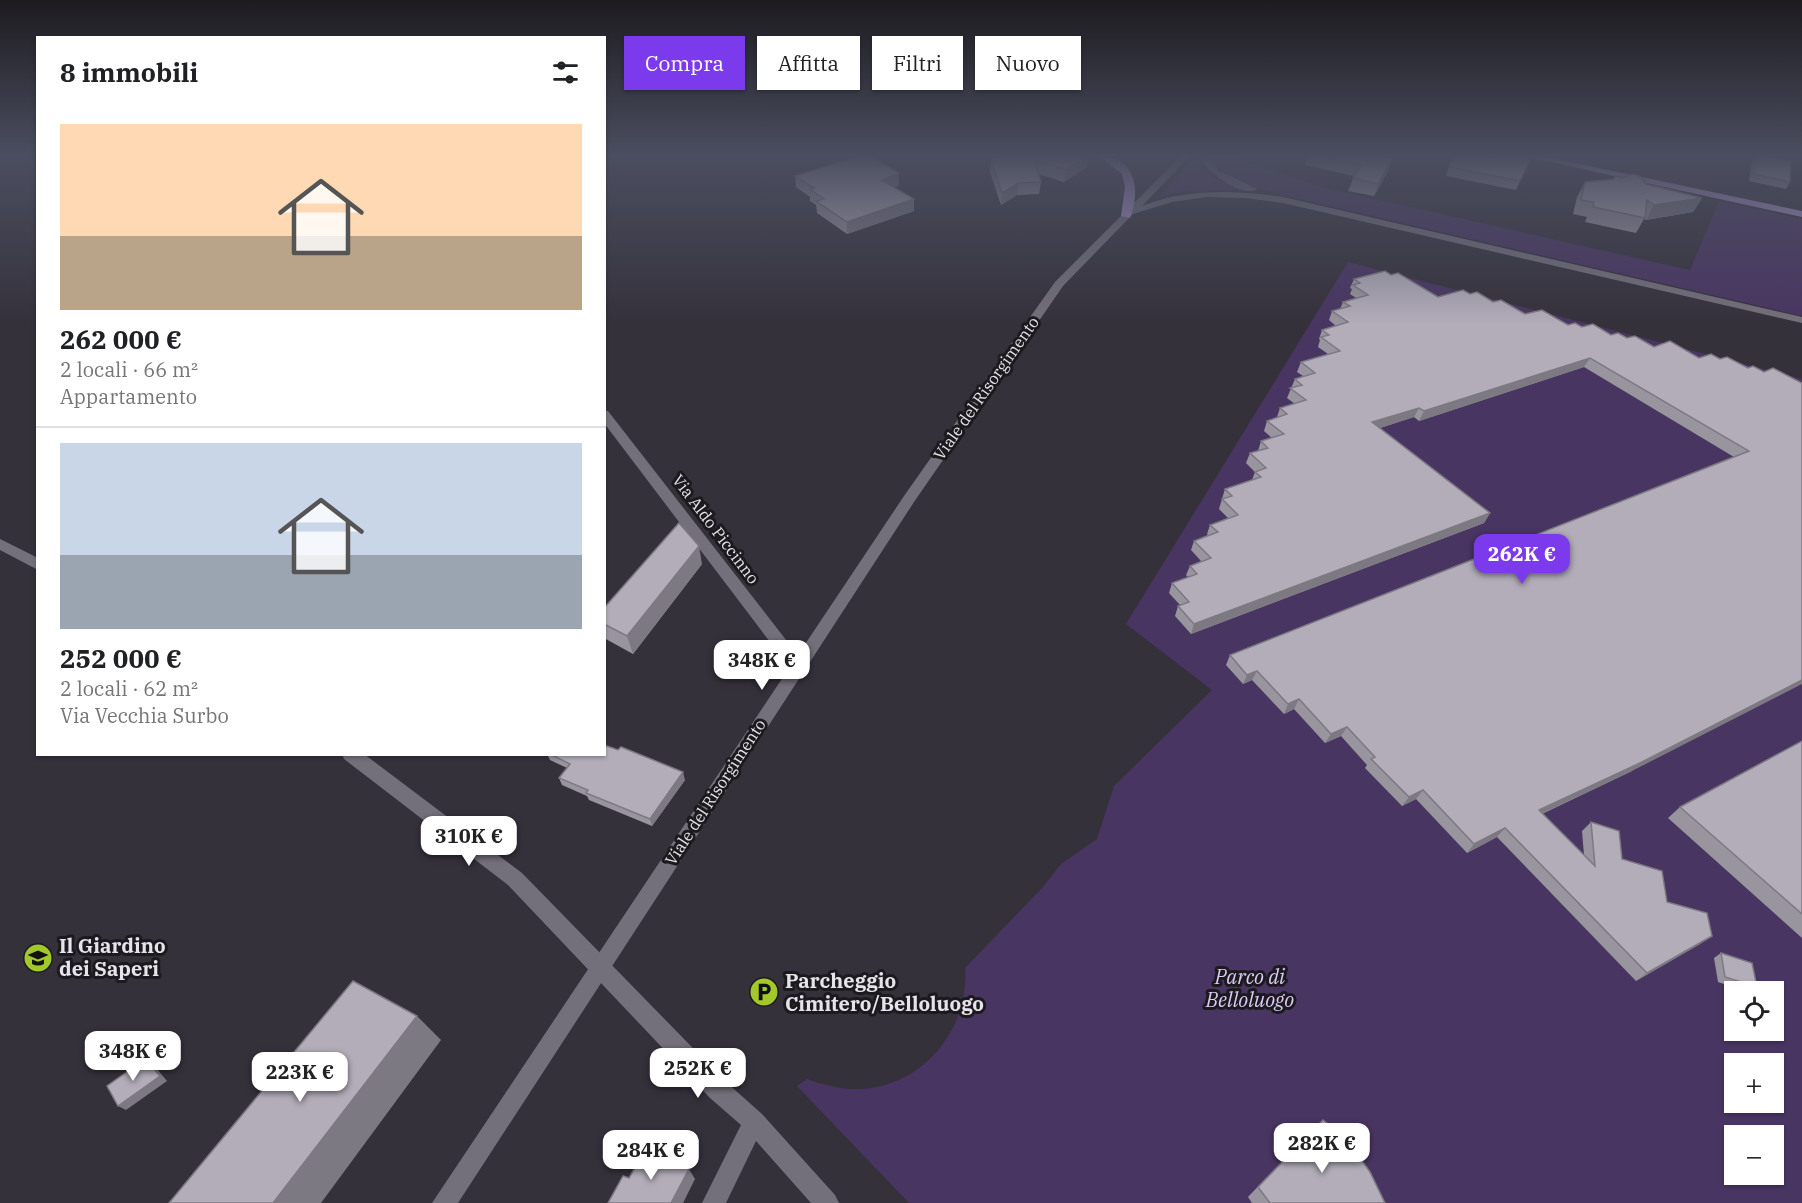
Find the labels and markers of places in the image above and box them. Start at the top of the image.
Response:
pin: 262K € [1473,534,1571,585]
pin: 348K € [713,640,811,691]
pin: 310K € [420,816,518,867]
place label: Il Giardino dei Saperi [59,932,166,982]
school or university icon: Il Giardino dei Saperi [22,942,54,974]
place label: Parcheggio Cimitero/Belloluogo [785,967,984,1017]
parking icon: Parcheggio Cimitero/Belloluogo [748,976,780,1008]
pin: 348K € [84,1031,182,1082]
pin: 252K € [649,1048,747,1099]
pin: 223K € [251,1052,349,1103]
pin: 282K € [1273,1123,1371,1174]
pin: 284K € [602,1130,700,1181]

